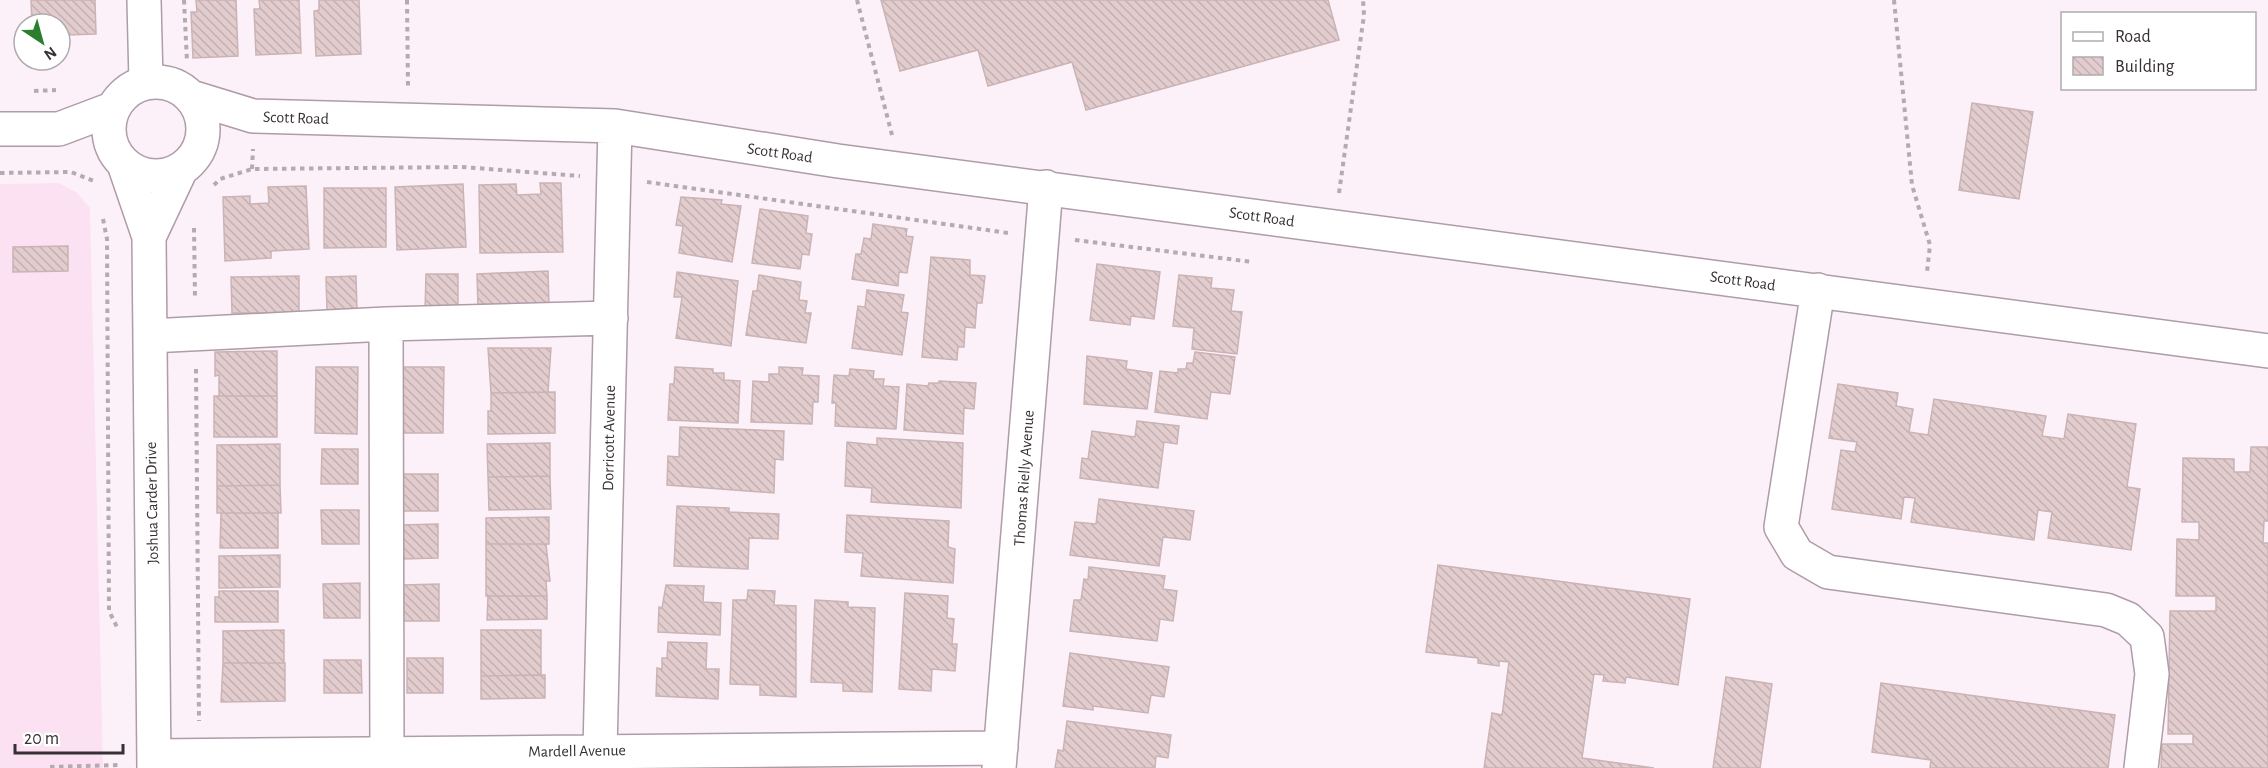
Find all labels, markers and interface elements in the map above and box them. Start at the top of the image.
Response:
north arrow [12,12,72,72]
legend [2061,12,2256,90]
text: Road [2115,28,2151,46]
text: N [41,44,59,63]
text: Building [2115,58,2175,76]
street label: Scott Road [263,109,329,127]
street label: Scott Road [746,140,814,165]
street label: Scott Road [1228,204,1296,229]
street label: Scott Road [1709,268,1777,293]
street label: Dorricott Avenue [600,385,618,491]
street label: Thomas Rielly Avenue [1011,409,1038,547]
street label: Joshua Carder Drive [143,442,161,564]
scale bar [15,717,123,755]
text: 20 m [24,730,59,748]
street label: Mardell Avenue [528,742,626,760]

